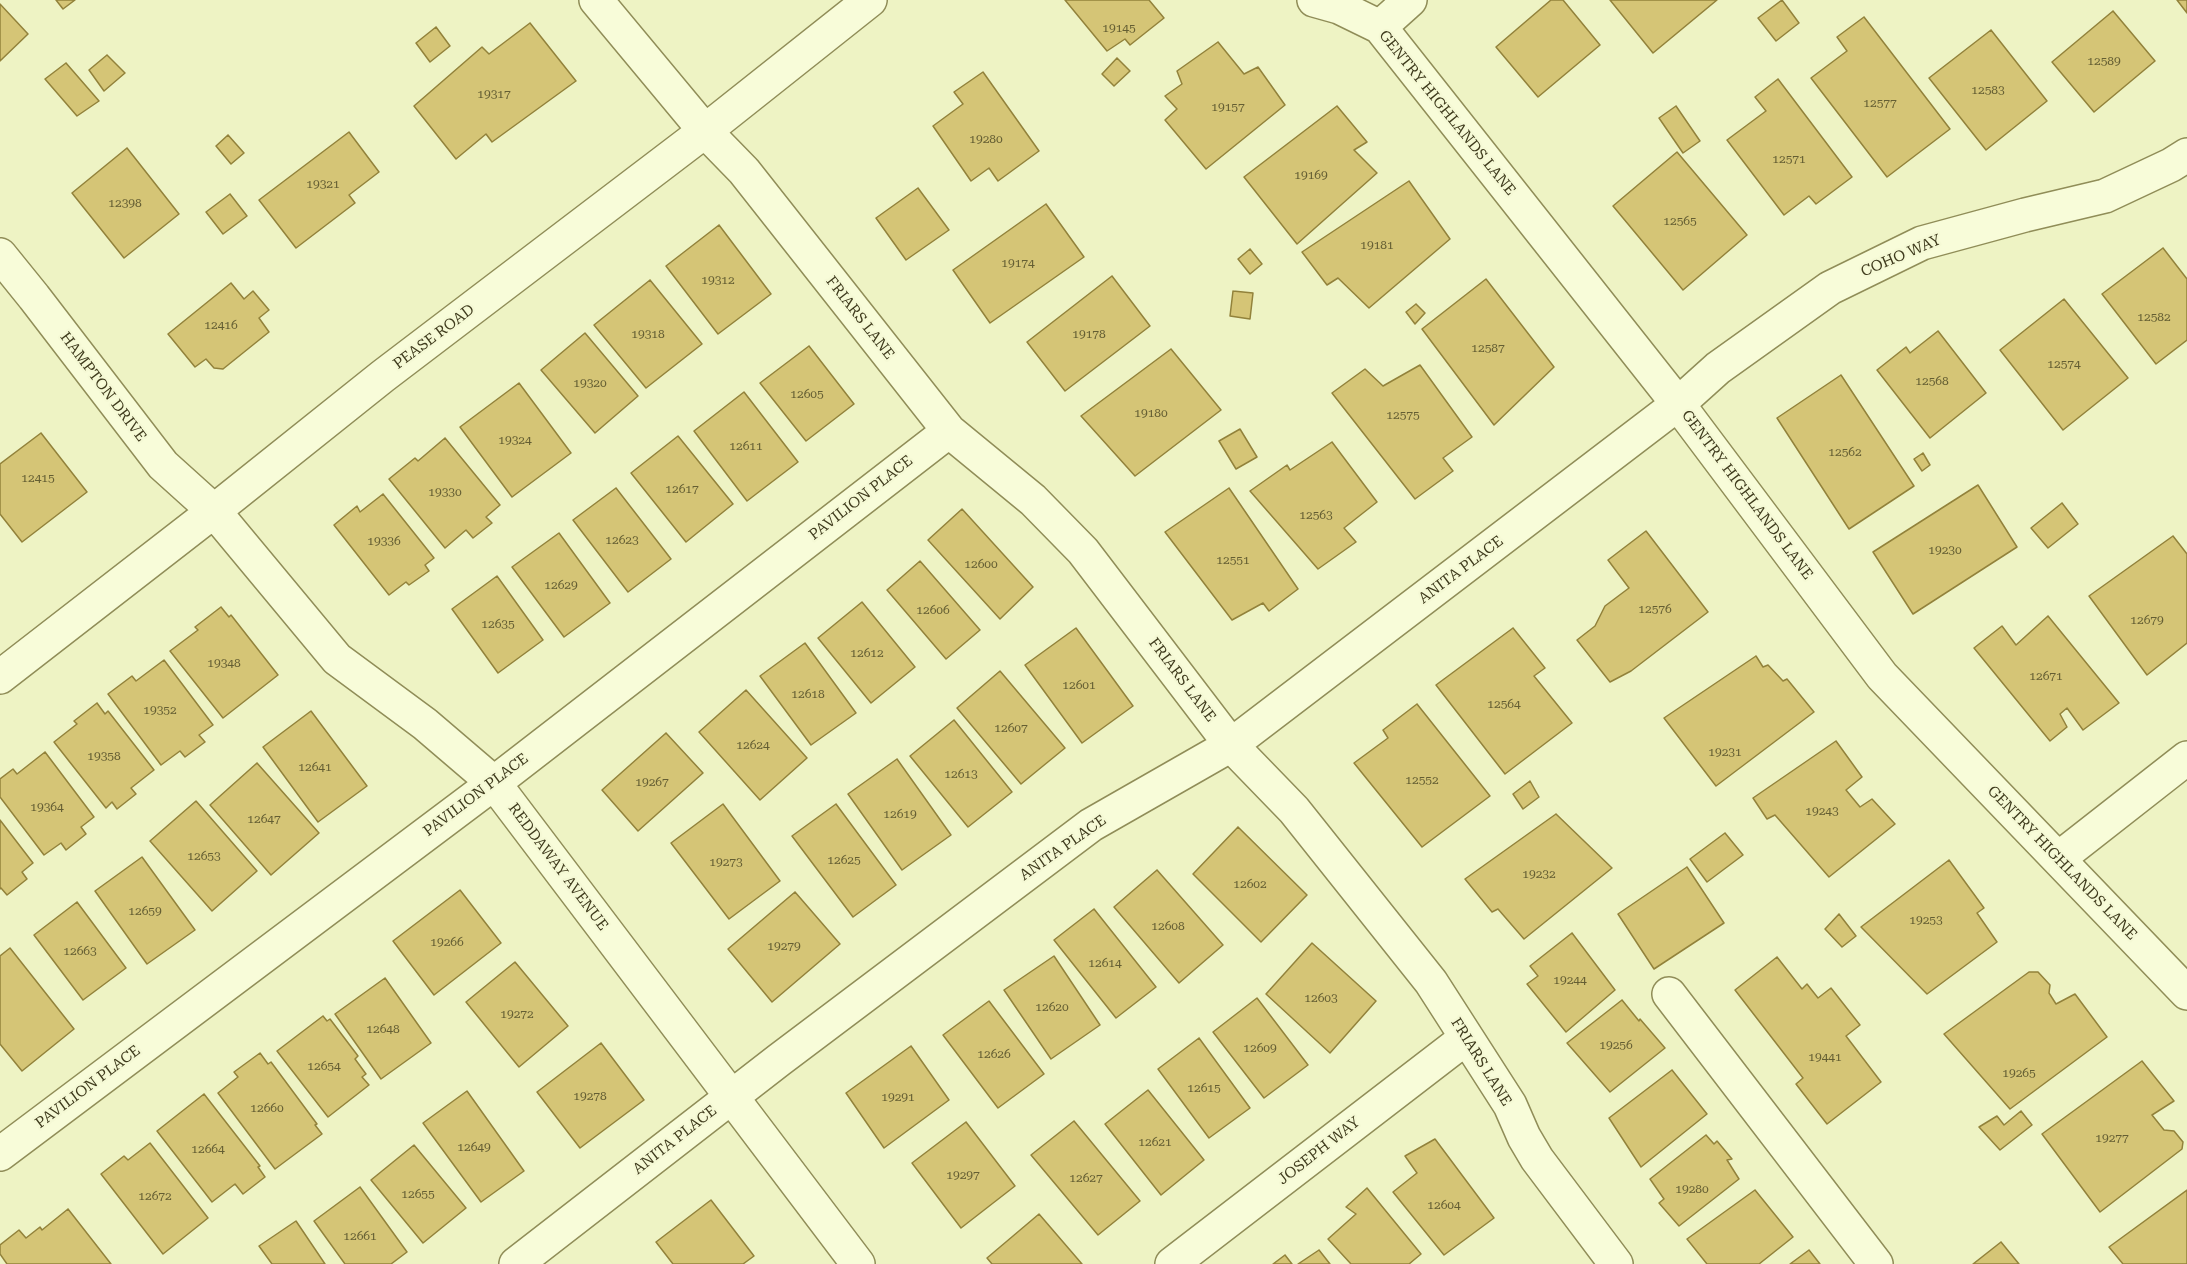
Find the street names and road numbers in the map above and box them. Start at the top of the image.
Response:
street label: GENTRY HIGHLANDS LANE [1375,27,1519,199]
street label: COHO WAY [1858,231,1944,281]
street label: FRIARS LANE [822,273,898,363]
street label: PEASE ROAD [390,301,478,373]
street label: HAMPTON DRIVE [56,329,150,445]
street label: GENTRY HIGHLANDS LANE [1677,407,1817,583]
street label: PAVILION PLACE [806,452,916,544]
street label: ANITA PLACE [1415,532,1507,608]
street label: FRIARS LANE [1145,634,1219,726]
street label: PAVILION PLACE [420,750,532,840]
street label: GENTRY HIGHLANDS LANE [1984,782,2140,944]
street label: REDDAWAY AVENUE [504,800,612,934]
street label: ANITA PLACE [1016,812,1110,884]
street label: FRIARS LANE [1447,1015,1515,1109]
street label: PAVILION PLACE [32,1042,144,1132]
street label: ANITA PLACE [630,1102,720,1178]
street label: JOSEPH WAY [1274,1113,1364,1189]

